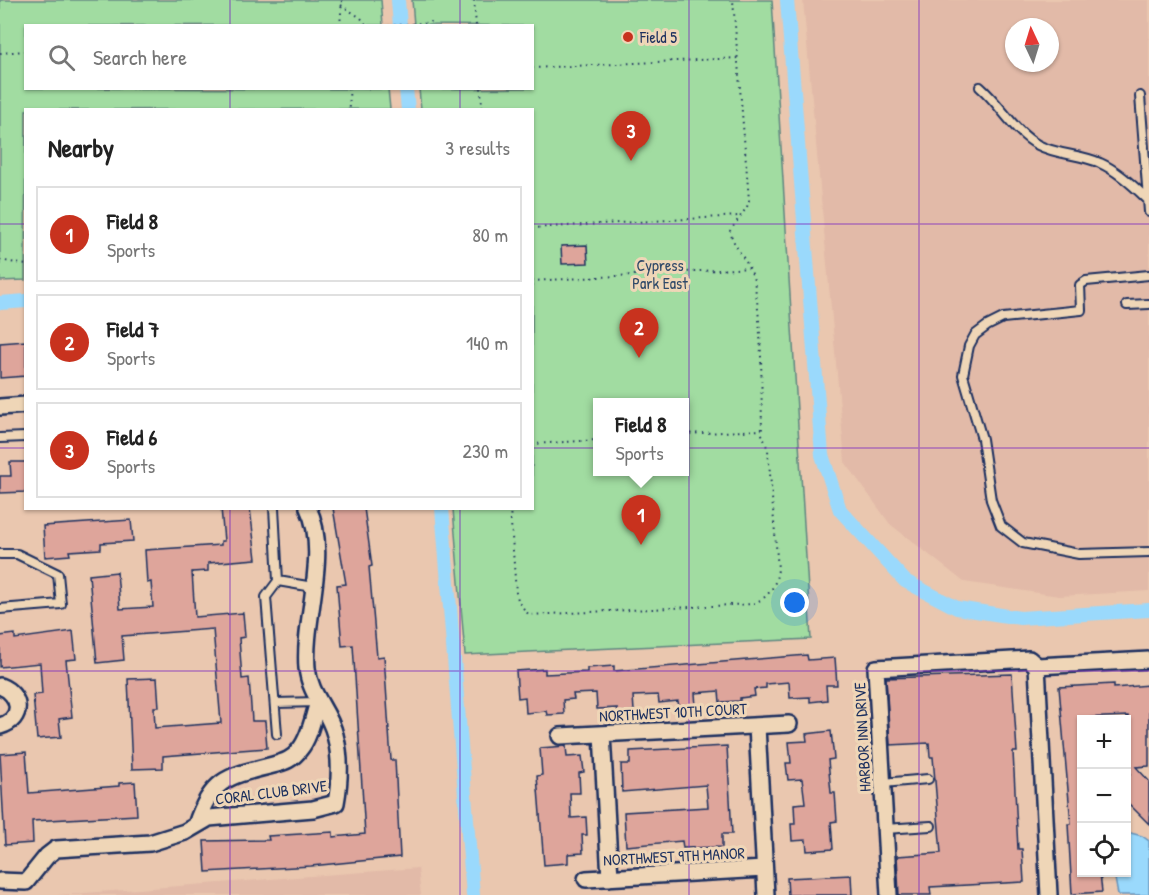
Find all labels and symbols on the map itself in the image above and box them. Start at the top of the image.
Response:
north arrow [1005,18,1059,72]
place label: Field 5 [639,26,677,48]
marker: Field 5 [621,30,635,44]
pin: 3 [612,112,650,161]
park label: Cypress Park East [632,254,688,294]
pin: 2 [620,308,658,358]
pin: 1 [622,496,660,545]
your location [780,588,809,617]
street label: HARBOR INN DRIVE [848,682,876,792]
street label: NORTHWEST 10TH COURT [599,697,748,727]
street label: CORAL CLUB DRIVE [214,774,328,810]
street label: NORTHWEST 9TH MANOR [603,841,745,871]

